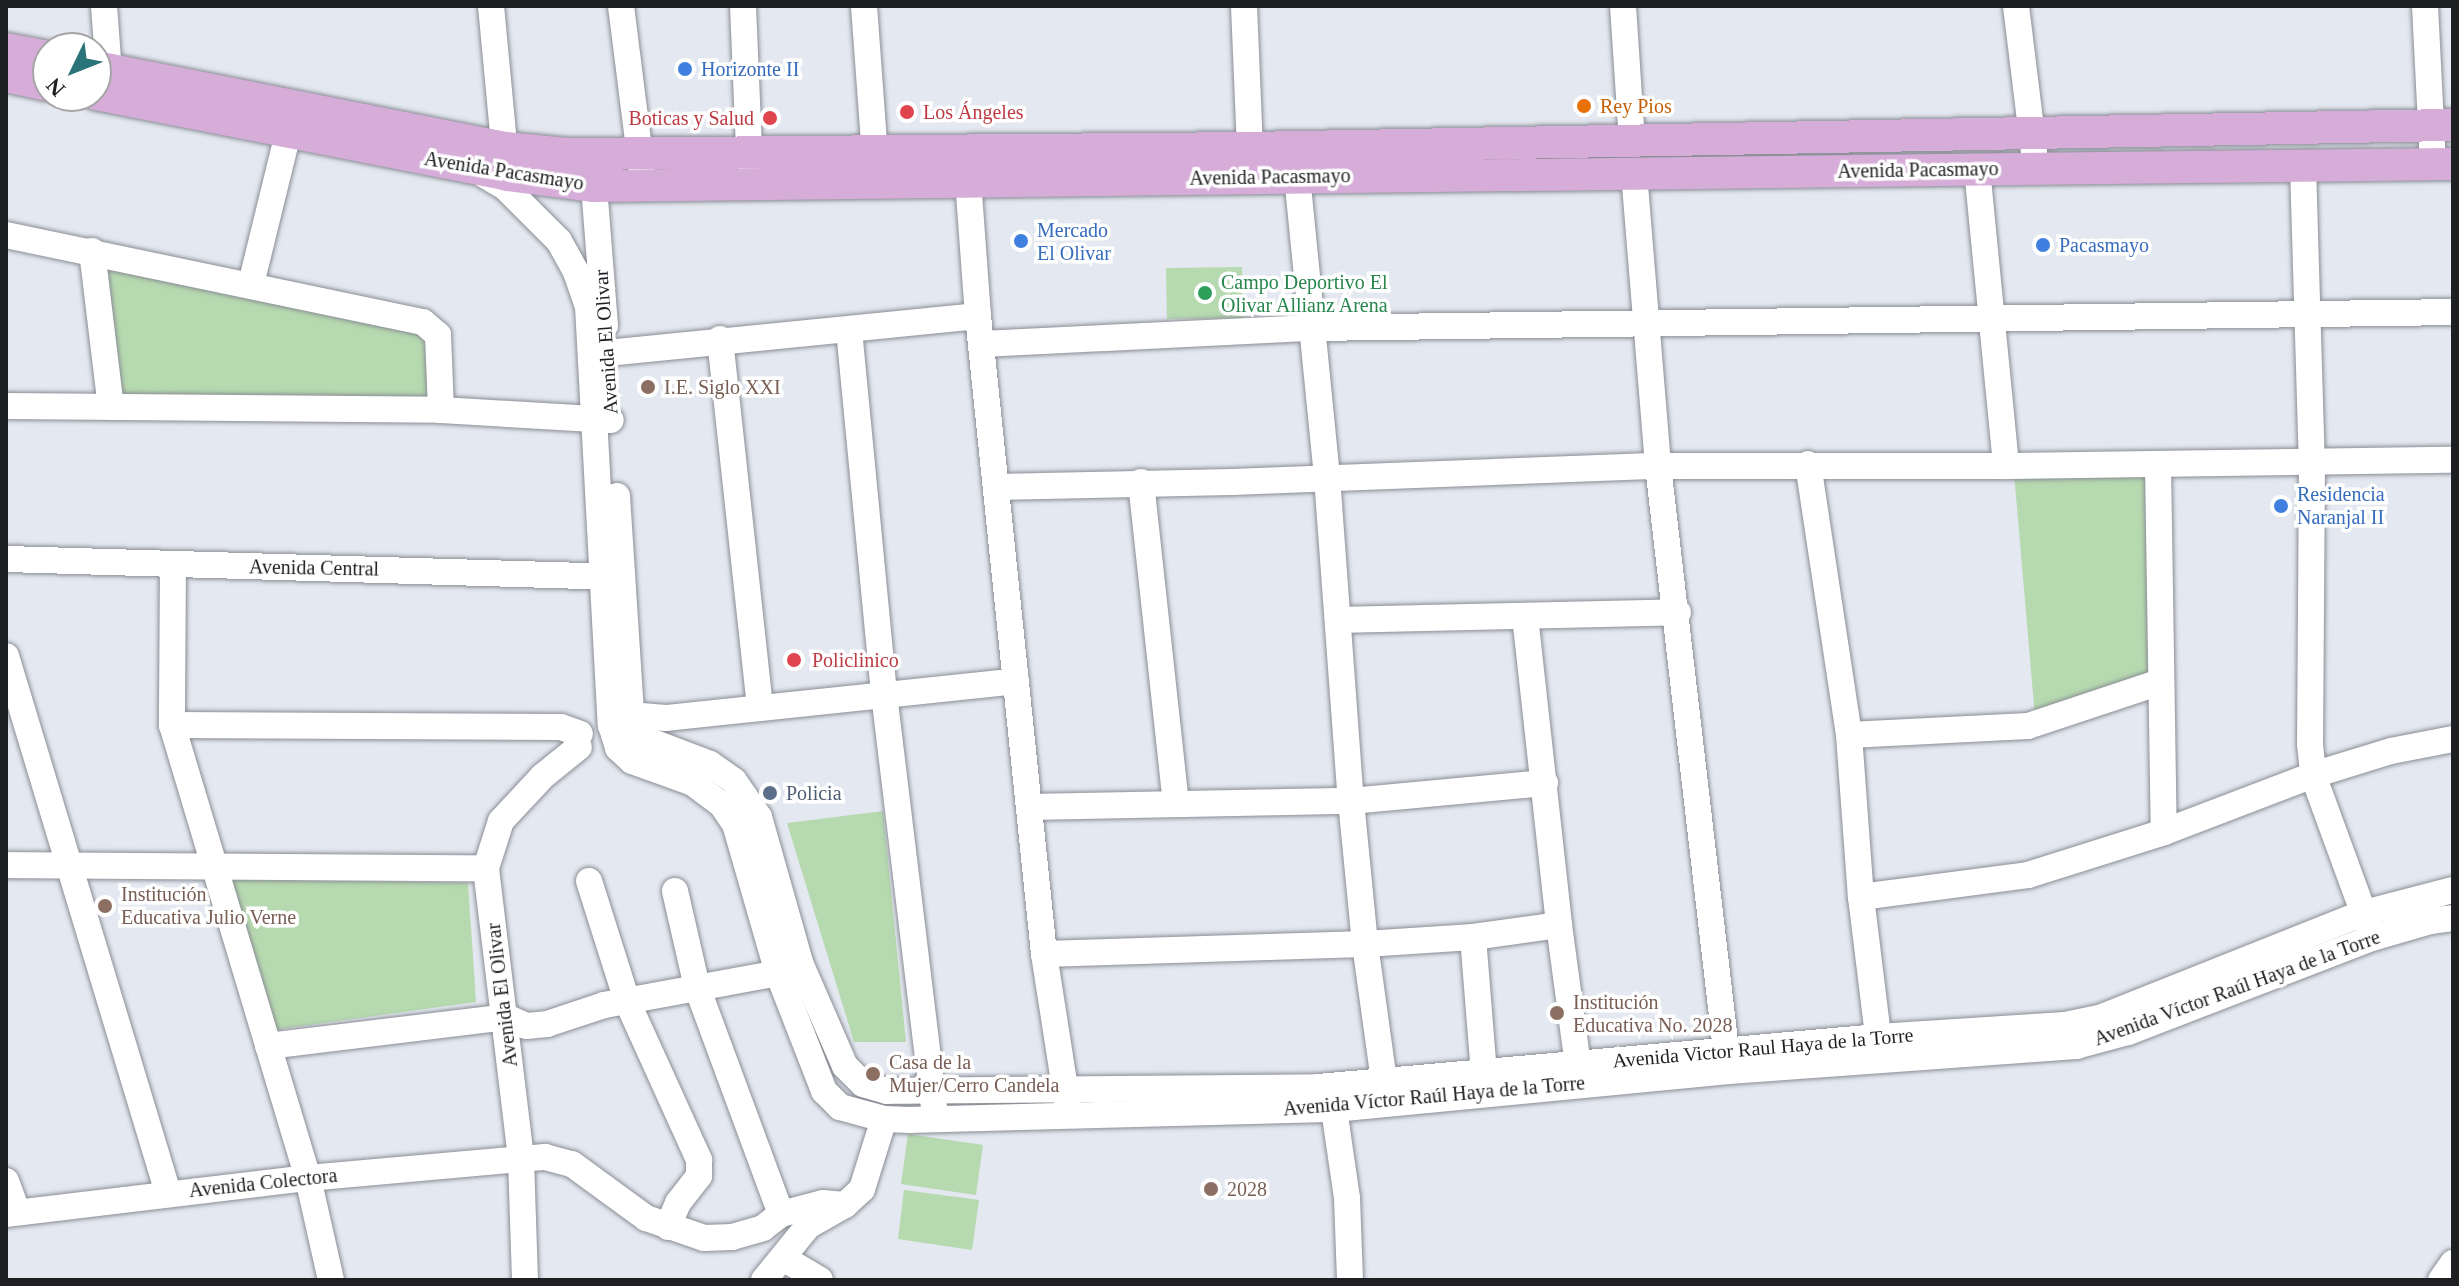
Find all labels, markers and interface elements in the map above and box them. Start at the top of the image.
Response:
north arrow [32,32,112,112]
place label: Horizonte II [701,57,799,81]
marker: Horizonte II [676,60,694,78]
text: N [41,73,70,102]
place label: Rey Pios [1600,94,1672,118]
marker: Rey Pios [1575,97,1593,115]
place label: Los Ángeles [923,100,1024,124]
marker: Los Ángeles [898,103,916,121]
place label: Boticas y Salud [628,106,754,130]
marker: Boticas y Salud [761,109,779,127]
street label: Avenida Pacasmayo [422,147,586,195]
street label: Avenida Pacasmayo [1837,157,1999,183]
street label: Avenida Pacasmayo [1189,164,1351,190]
place label: Mercado El Olivar [1037,218,1111,265]
marker: Mercado El Olivar [1012,232,1030,250]
place label: Pacasmayo [2059,233,2149,257]
marker: Pacasmayo [2034,236,2052,254]
street label: Avenida El Olivar [589,269,623,415]
place label: Campo Deportivo El Olivar Allianz Arena [1221,270,1390,317]
marker: Campo Deportivo El Olivar Allianz Arena [1196,284,1214,302]
place label: I.E. Siglo XXI [664,375,781,399]
marker: I.E. Siglo XXI [639,378,657,396]
place label: Residencia Naranjal II [2297,482,2385,529]
marker: Residencia Naranjal II [2272,497,2290,515]
street label: Avenida Central [249,555,379,581]
place label: Policlinico [812,648,899,672]
marker: Policlinico [783,649,805,671]
place label: Policia [786,781,842,805]
marker: Policia [761,784,779,802]
place label: Institución Educativa Julio Verne [121,882,296,929]
marker: Institución Educativa Julio Verne [96,897,114,915]
street label: Avenida El Olivar [481,922,523,1068]
street label: Avenida Víctor Raúl Haya de la Torre [2090,925,2384,1051]
place label: Institución Educativa No. 2028 [1573,990,1732,1037]
marker: Institución Educativa No. 2028 [1548,1004,1566,1022]
street label: Avenida Victor Raul Haya de la Torre [1611,1023,1915,1073]
place label: Casa de la Mujer/Cerro Candela [889,1050,1059,1097]
marker: Casa de la Mujer/Cerro Candela [864,1065,882,1083]
street label: Avenida Víctor Raúl Haya de la Torre [1282,1071,1586,1121]
street label: Avenida Colectora [188,1163,338,1203]
place label: 2028 [1227,1177,1267,1201]
marker: 2028 [1202,1180,1220,1198]

